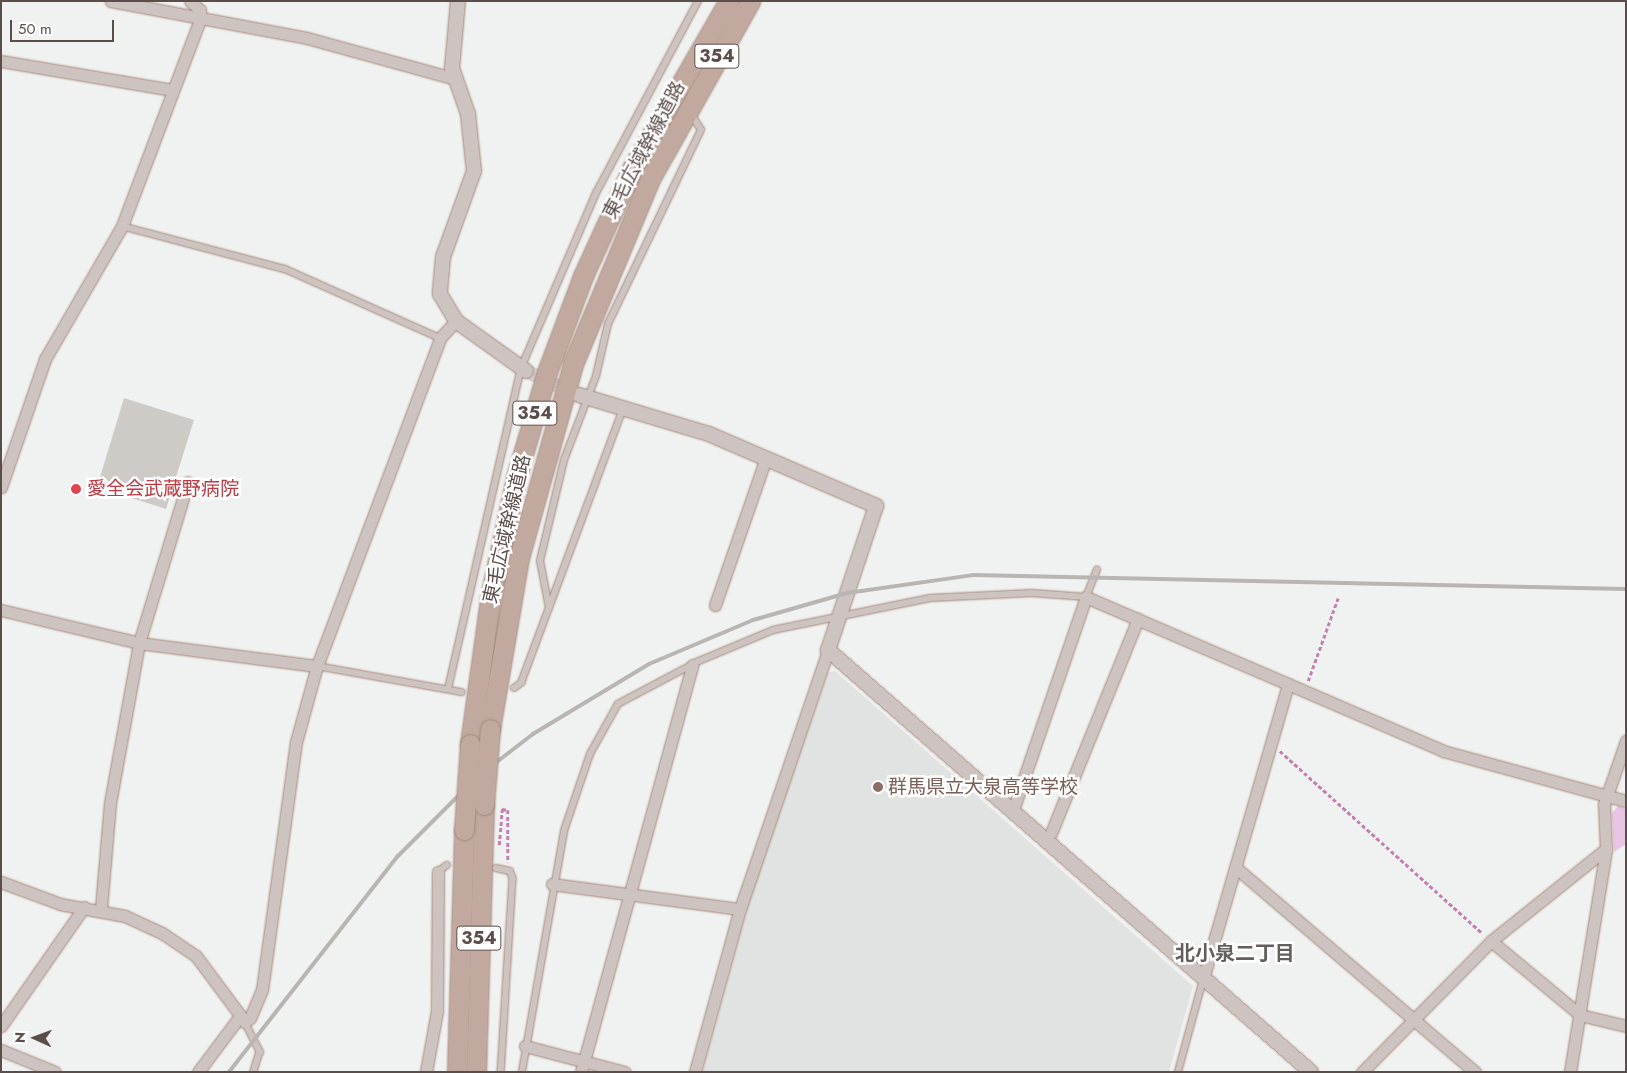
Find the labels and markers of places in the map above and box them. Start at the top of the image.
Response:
place label: 愛全会武蔵野病院 [87,478,239,500]
marker: 愛全会武蔵野病院 [69,482,83,496]
place label: 群馬県立大泉高等学校 [888,776,1078,798]
marker: 群馬県立大泉高等学校 [872,781,884,793]

